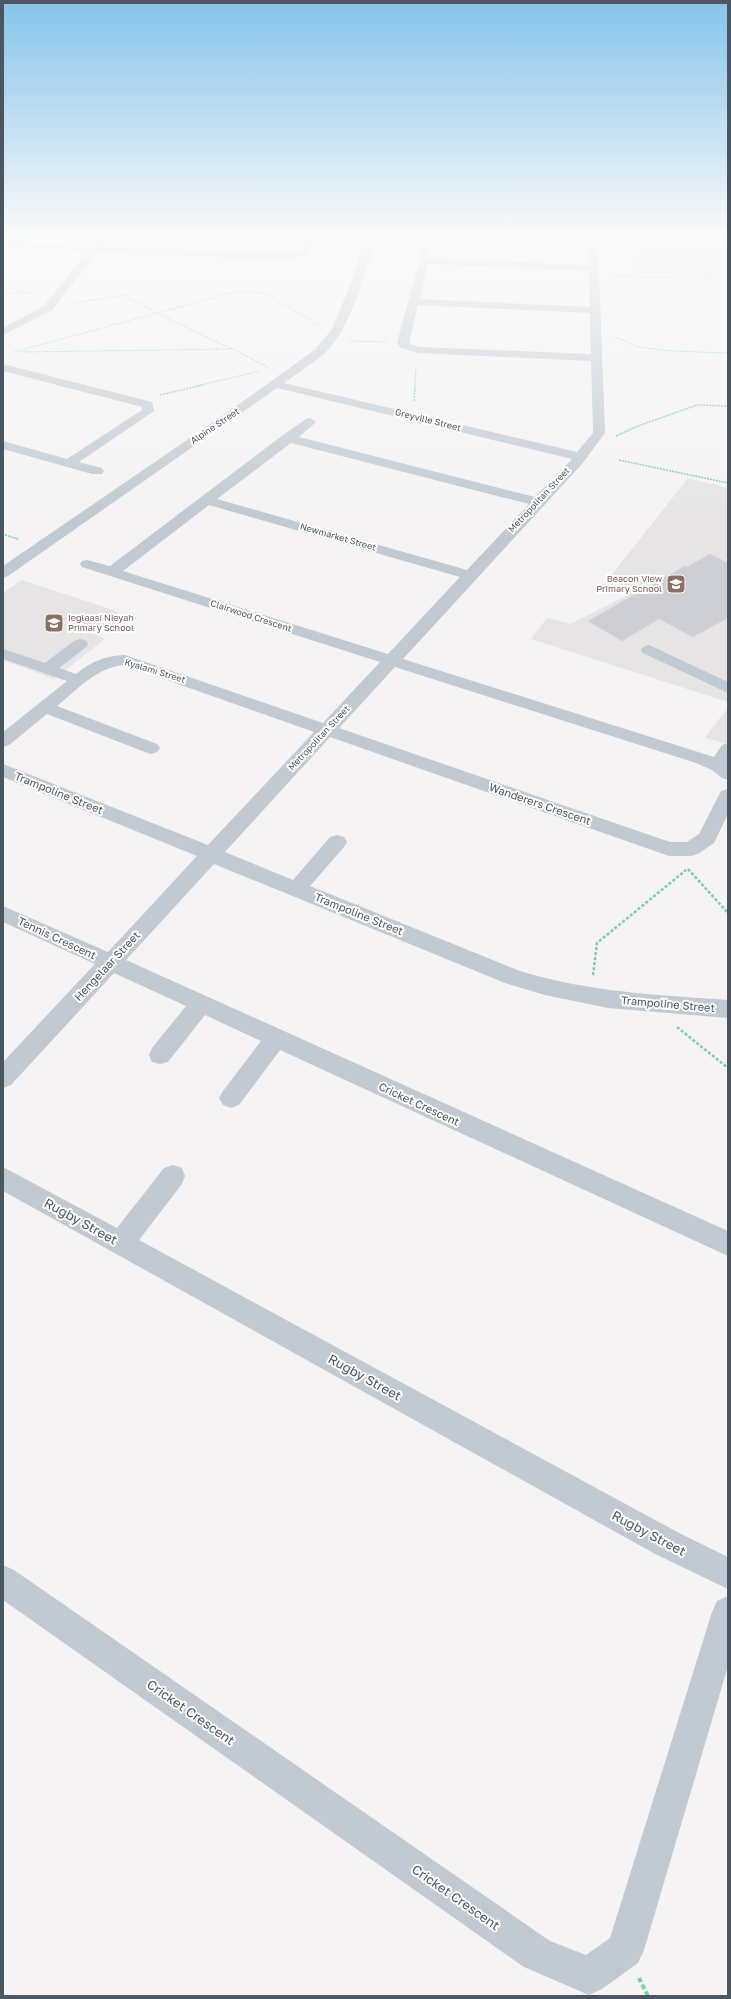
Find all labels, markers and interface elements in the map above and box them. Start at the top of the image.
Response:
street label: Alpine Street [188,405,241,446]
street label: Greyville Street [394,406,463,433]
street label: Metropolitan Street [506,465,572,534]
street label: Newmarket Street [299,520,378,553]
place label: Beacon View Primary School [596,573,663,594]
school or university icon: Beacon View Primary School [665,573,687,595]
street label: Clairwood Crescent [209,597,293,634]
school or university icon: Ieglaasi Nieyah Primary School [43,612,65,634]
place label: Ieglaasi Nieyah Primary School [68,612,134,633]
street label: Kyalami Street [123,656,187,685]
street label: Metropolitan Street [286,703,352,772]
street label: Trampoline Street [13,769,105,816]
street label: Wanderers Crescent [487,780,593,827]
street label: Trampoline Street [313,890,405,937]
street label: Tennis Crescent [16,914,98,961]
street label: Hengelaar Street [71,928,142,1003]
street label: Trampoline Street [621,993,716,1014]
street label: Cricket Crescent [377,1079,462,1128]
street label: Rugby Street [42,1194,120,1248]
street label: Rugby Street [326,1350,404,1404]
street label: Rugby Street [609,1507,689,1559]
street label: Cricket Crescent [144,1676,238,1748]
street label: Cricket Crescent [409,1861,503,1933]

